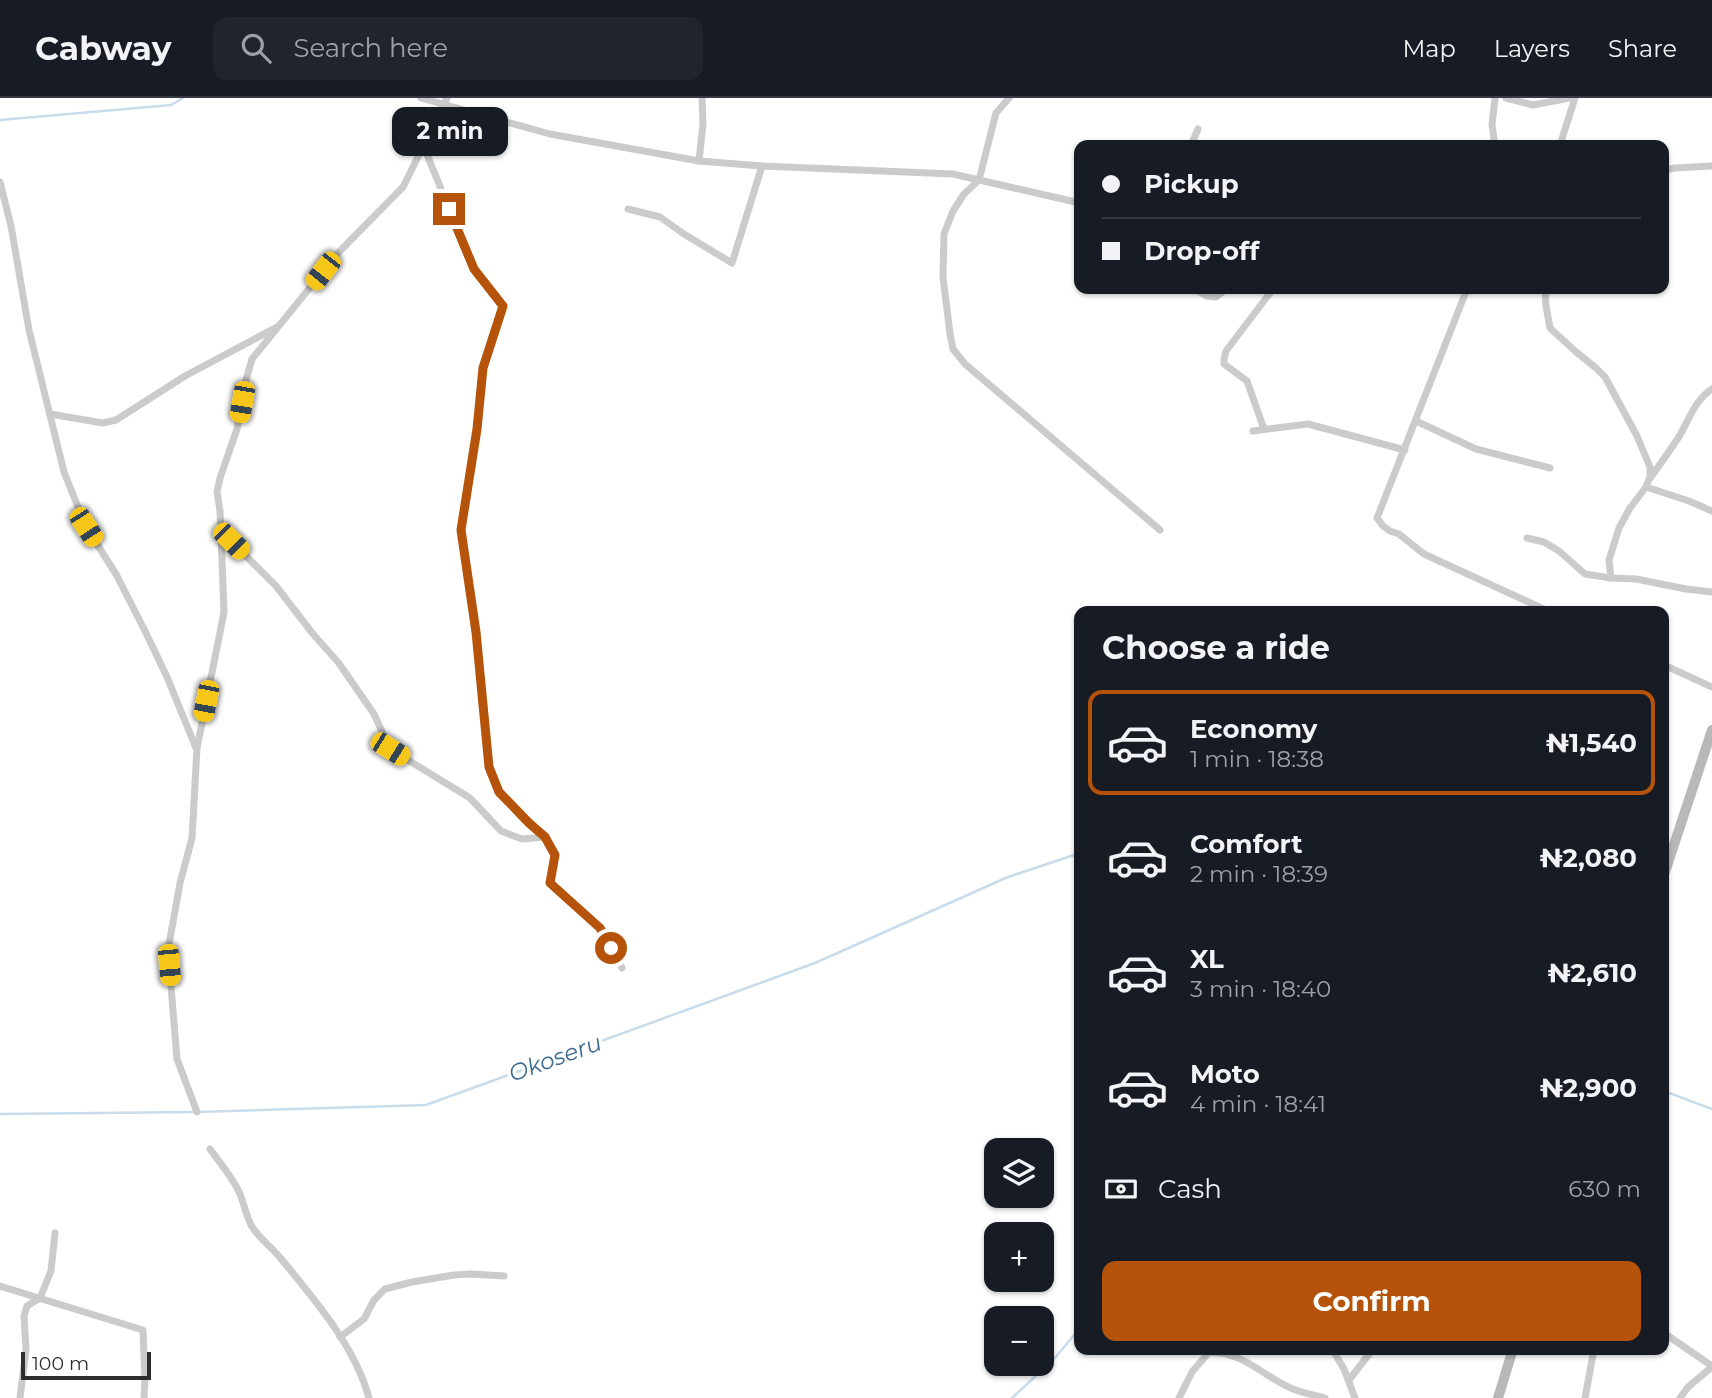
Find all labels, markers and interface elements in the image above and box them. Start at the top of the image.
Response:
search box [213,17,703,80]
text: Cabway [35,28,171,68]
icon: search [237,29,275,67]
text: Search here [293,32,448,64]
text: Map [1402,34,1456,63]
text: Layers [1494,34,1570,63]
text: Share [1608,34,1677,63]
callout: 2 min [391,108,507,156]
text: 2 min [416,117,484,145]
text: Pickup [1144,168,1239,200]
route end [433,193,465,225]
text: Drop-off [1144,235,1259,267]
car [302,248,345,294]
car [229,379,256,425]
car [66,504,107,550]
car [209,519,254,563]
text: Choose a ride [1102,628,1330,667]
car [192,678,221,724]
icon: car [1106,711,1169,774]
text: Economy [1190,713,1317,745]
text: ₦1,540 [1545,727,1637,759]
car [367,729,414,769]
text: 1 min · 18:38 [1190,745,1324,773]
icon: car [1106,826,1169,889]
text: Comfort [1190,828,1302,860]
text: ₦2,080 [1539,842,1637,874]
text: 2 min · 18:39 [1190,860,1328,888]
route start [595,932,627,964]
icon: car [1106,941,1169,1004]
car [157,943,182,987]
text: XL [1190,943,1224,975]
text: ₦2,610 [1547,957,1637,989]
text: 3 min · 18:40 [1190,975,1331,1003]
water label: Okoseru [505,1028,605,1088]
icon: car [1106,1056,1169,1119]
text: Moto [1190,1058,1260,1090]
text: ₦2,900 [1539,1072,1637,1104]
text: 4 min · 18:41 [1190,1090,1326,1118]
map controls [984,1138,1054,1376]
button: layers [984,1138,1054,1208]
icon: cash [1102,1170,1140,1208]
text: Cash [1158,1173,1222,1205]
text: 630 m [1568,1175,1641,1203]
button: + [984,1222,1054,1292]
button: Confirm [1102,1261,1641,1341]
button: − [984,1306,1054,1376]
scale bar [21,1349,150,1381]
text: 100 m [32,1352,89,1375]

